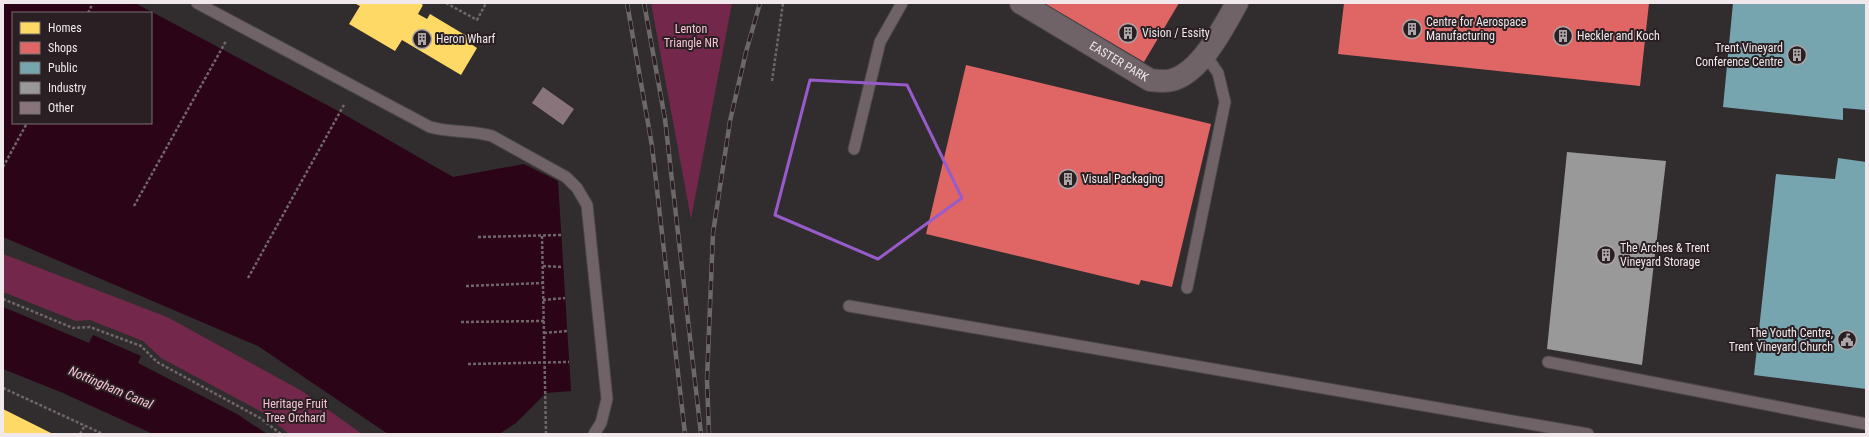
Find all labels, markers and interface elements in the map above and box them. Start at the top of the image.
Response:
legend [12,12,152,124]
place label: Centre for Aerospace Manufacturing [1426,15,1527,43]
building icon: Centre for Aerospace Manufacturing [1401,18,1423,40]
text: Homes [48,21,82,35]
park label: Lenton Triangle NR [664,22,719,50]
building icon: Vision / Essity [1117,22,1139,44]
building icon: Heckler and Koch [1552,25,1574,47]
place label: Vision / Essity [1142,26,1210,40]
building icon: Heron Wharf [411,28,433,50]
place label: Heckler and Koch [1577,29,1660,43]
place label: Heron Wharf [436,32,496,46]
street label: EASTER PARK [1087,38,1151,85]
text: Shops [48,41,77,55]
place label: Trent Vineyard Conference Centre [1695,41,1783,69]
building icon: Trent Vineyard Conference Centre [1786,44,1808,66]
text: Public [48,61,78,75]
text: Industry [48,81,86,95]
text: Other [48,101,74,115]
building icon: Visual Packaging [1057,168,1079,190]
place label: Visual Packaging [1082,172,1164,186]
place label: The Arches & Trent Vineyard Storage [1620,241,1710,269]
building icon: The Arches & Trent Vineyard Storage [1595,244,1617,266]
place label: The Youth Centre, Trent Vineyard Church [1729,326,1833,354]
public building icon: The Youth Centre, Trent Vineyard Church [1836,329,1858,351]
water label: Nottingham Canal [67,363,156,412]
park label: Heritage Fruit Tree Orchard [263,397,328,425]

